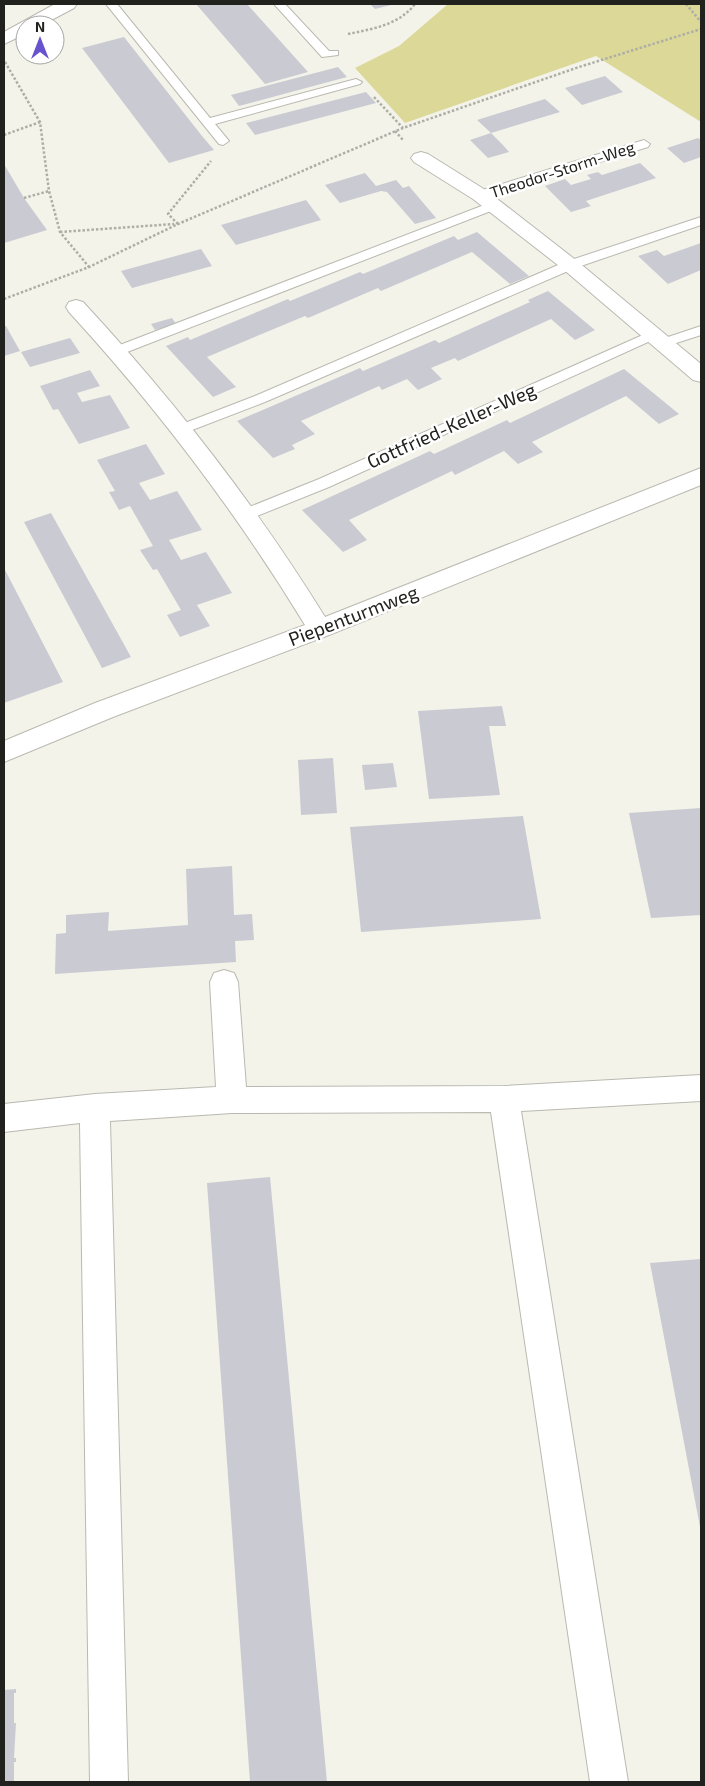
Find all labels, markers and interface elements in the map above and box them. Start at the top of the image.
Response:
north arrow [15,15,65,65]
text: N [35,18,45,35]
street label: Theodor-Storm-Weg [487,137,637,201]
street label: Gottfried-Keller-Weg [363,377,539,473]
street label: Piepenturmweg [285,580,421,650]

